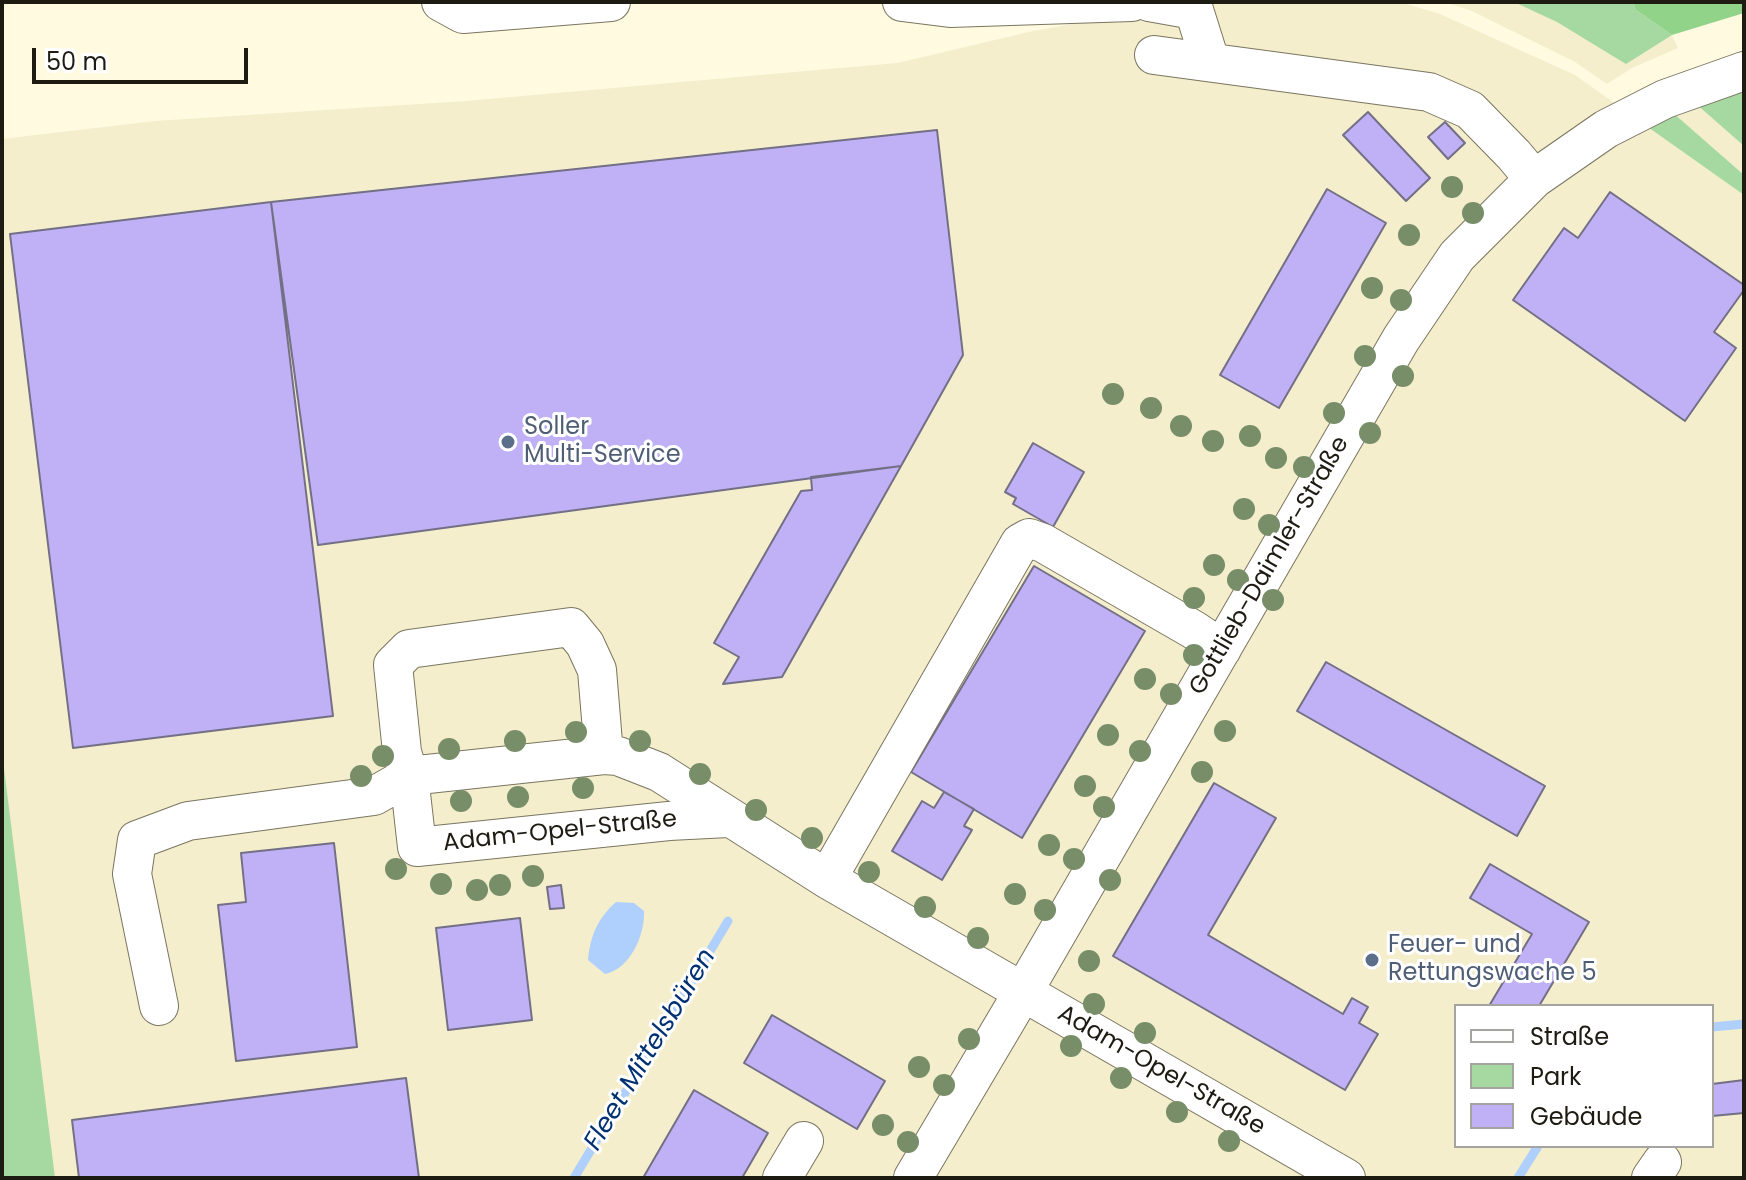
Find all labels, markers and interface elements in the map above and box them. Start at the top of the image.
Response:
scale bar [36,32,252,82]
text: 50 m [46,45,107,78]
place label: Soller Multi-Service [524,414,681,470]
street label: Gottlieb-Daimler-Straße [1184,432,1356,700]
marker: Soller Multi-Service [499,433,517,451]
street label: Adam-Opel-Straße [442,805,678,859]
place label: Feuer- und Rettungswache 5 [1388,932,1597,988]
water label: Fleet Mittelsbüren [579,944,723,1156]
marker: Feuer- und Rettungswache 5 [1363,951,1381,969]
street label: Adam-Opel-Straße [1052,1000,1270,1142]
legend [1454,1004,1714,1148]
text: Straße [1530,1020,1609,1053]
text: Park [1530,1060,1581,1093]
text: Gebäude [1530,1100,1642,1133]

